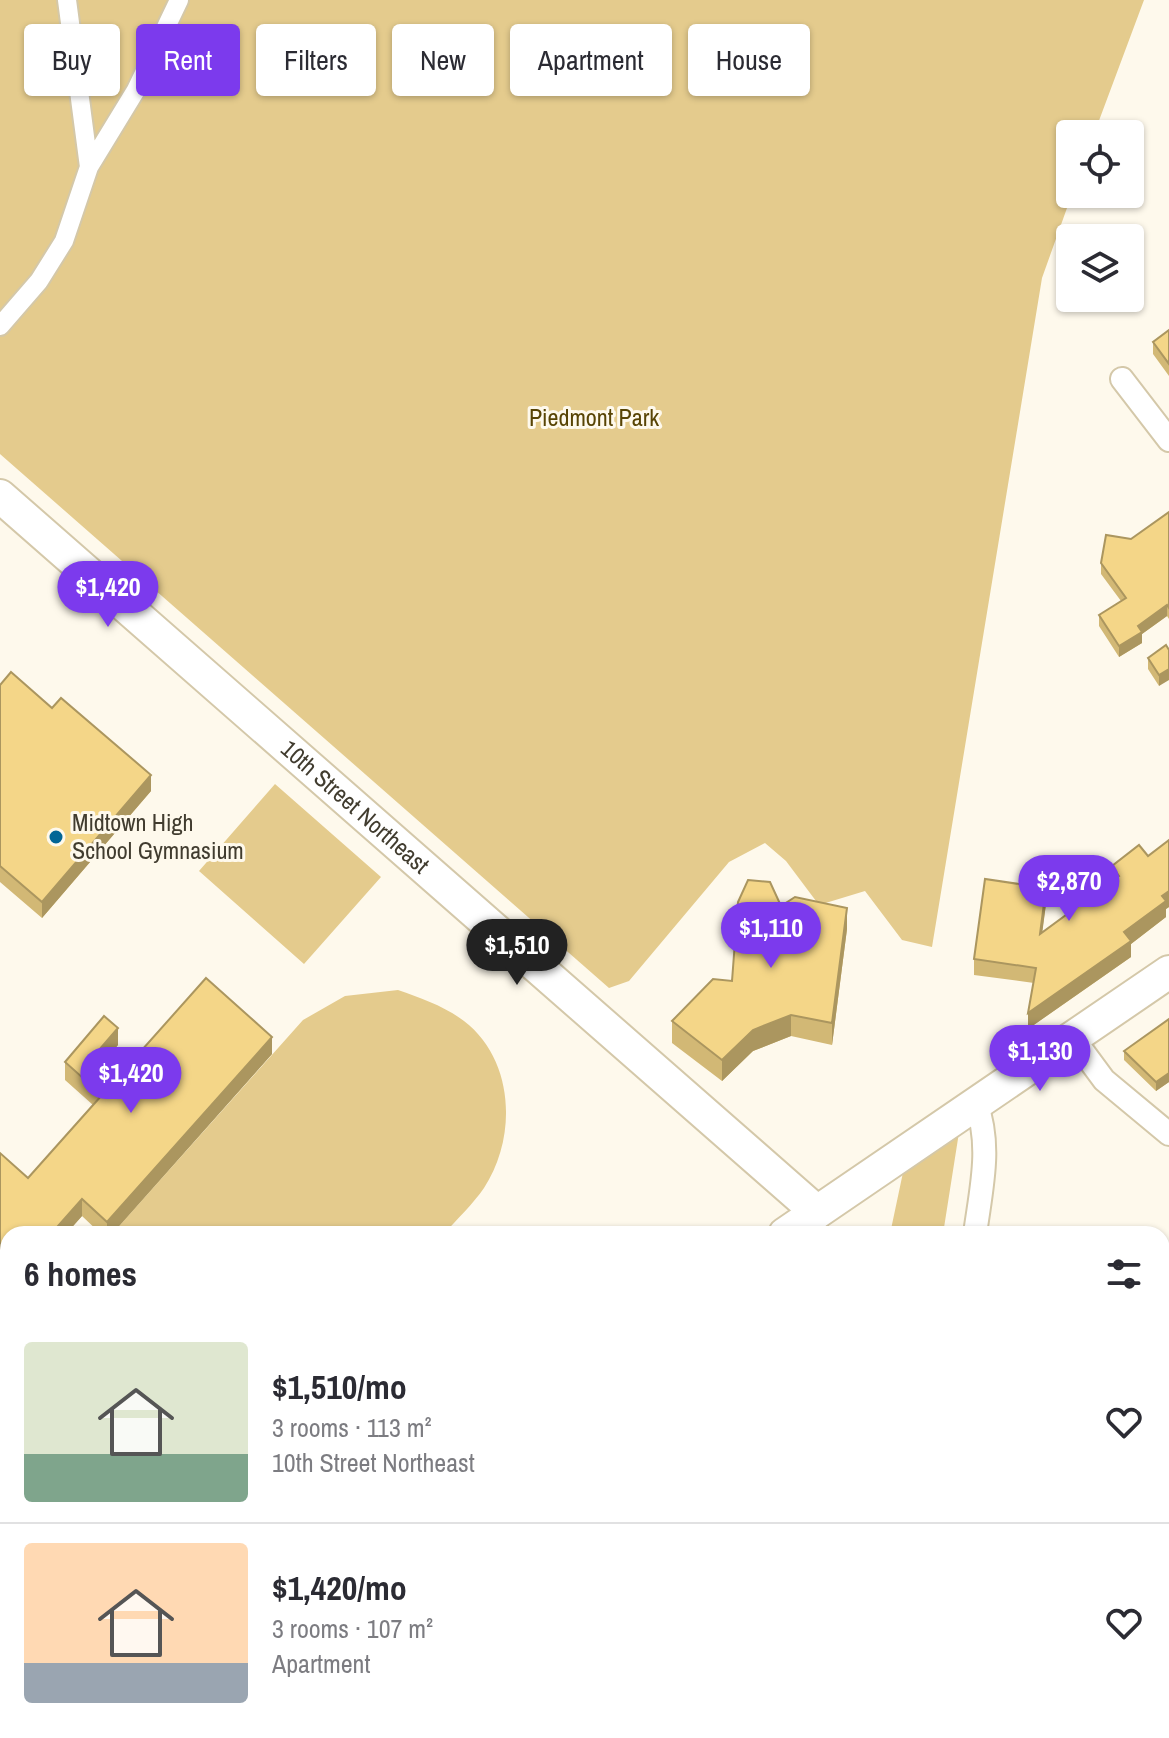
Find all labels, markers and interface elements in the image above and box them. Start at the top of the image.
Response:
chip: Buy [24,24,120,96]
chip: Rent [136,24,240,96]
chip: Filters [256,24,376,96]
chip: New [392,24,494,96]
chip: Apartment [510,24,672,96]
chip: House [688,24,810,96]
map controls [1056,120,1144,312]
button: locate [1056,120,1144,208]
button: layers [1056,224,1144,312]
park label: Piedmont Park [529,401,659,433]
pin: $1,420 [43,561,173,629]
text: $1,420 [75,569,141,604]
street label: 10th Street Northeast [275,733,437,880]
place label: Midtown High School Gymnasium [72,806,244,866]
marker: Midtown High School Gymnasium [47,828,65,846]
pin: $2,870 [1004,855,1134,923]
text: $2,870 [1036,863,1102,898]
pin: $1,110 [706,902,836,970]
text: $1,110 [739,910,803,945]
pin: $1,510 [452,919,582,987]
text: $1,510 [484,927,550,962]
pin: $1,130 [975,1025,1105,1093]
text: $1,130 [1007,1033,1073,1068]
pin: $1,420 [66,1047,196,1115]
text: $1,420 [98,1055,164,1090]
text: 6 homes [24,1251,137,1297]
icon: filters [1102,1252,1146,1296]
text: $1,510/mo [272,1364,407,1410]
icon: home [88,1374,184,1470]
icon: heart [1102,1400,1146,1444]
text: 3 rooms · 113 m² [272,1410,432,1445]
text: 10th Street Northeast [272,1445,475,1480]
text: $1,420/mo [272,1565,407,1611]
icon: home [88,1575,184,1671]
icon: heart [1102,1601,1146,1645]
text: 3 rooms · 107 m² [272,1611,433,1646]
text: Apartment [272,1646,370,1681]

